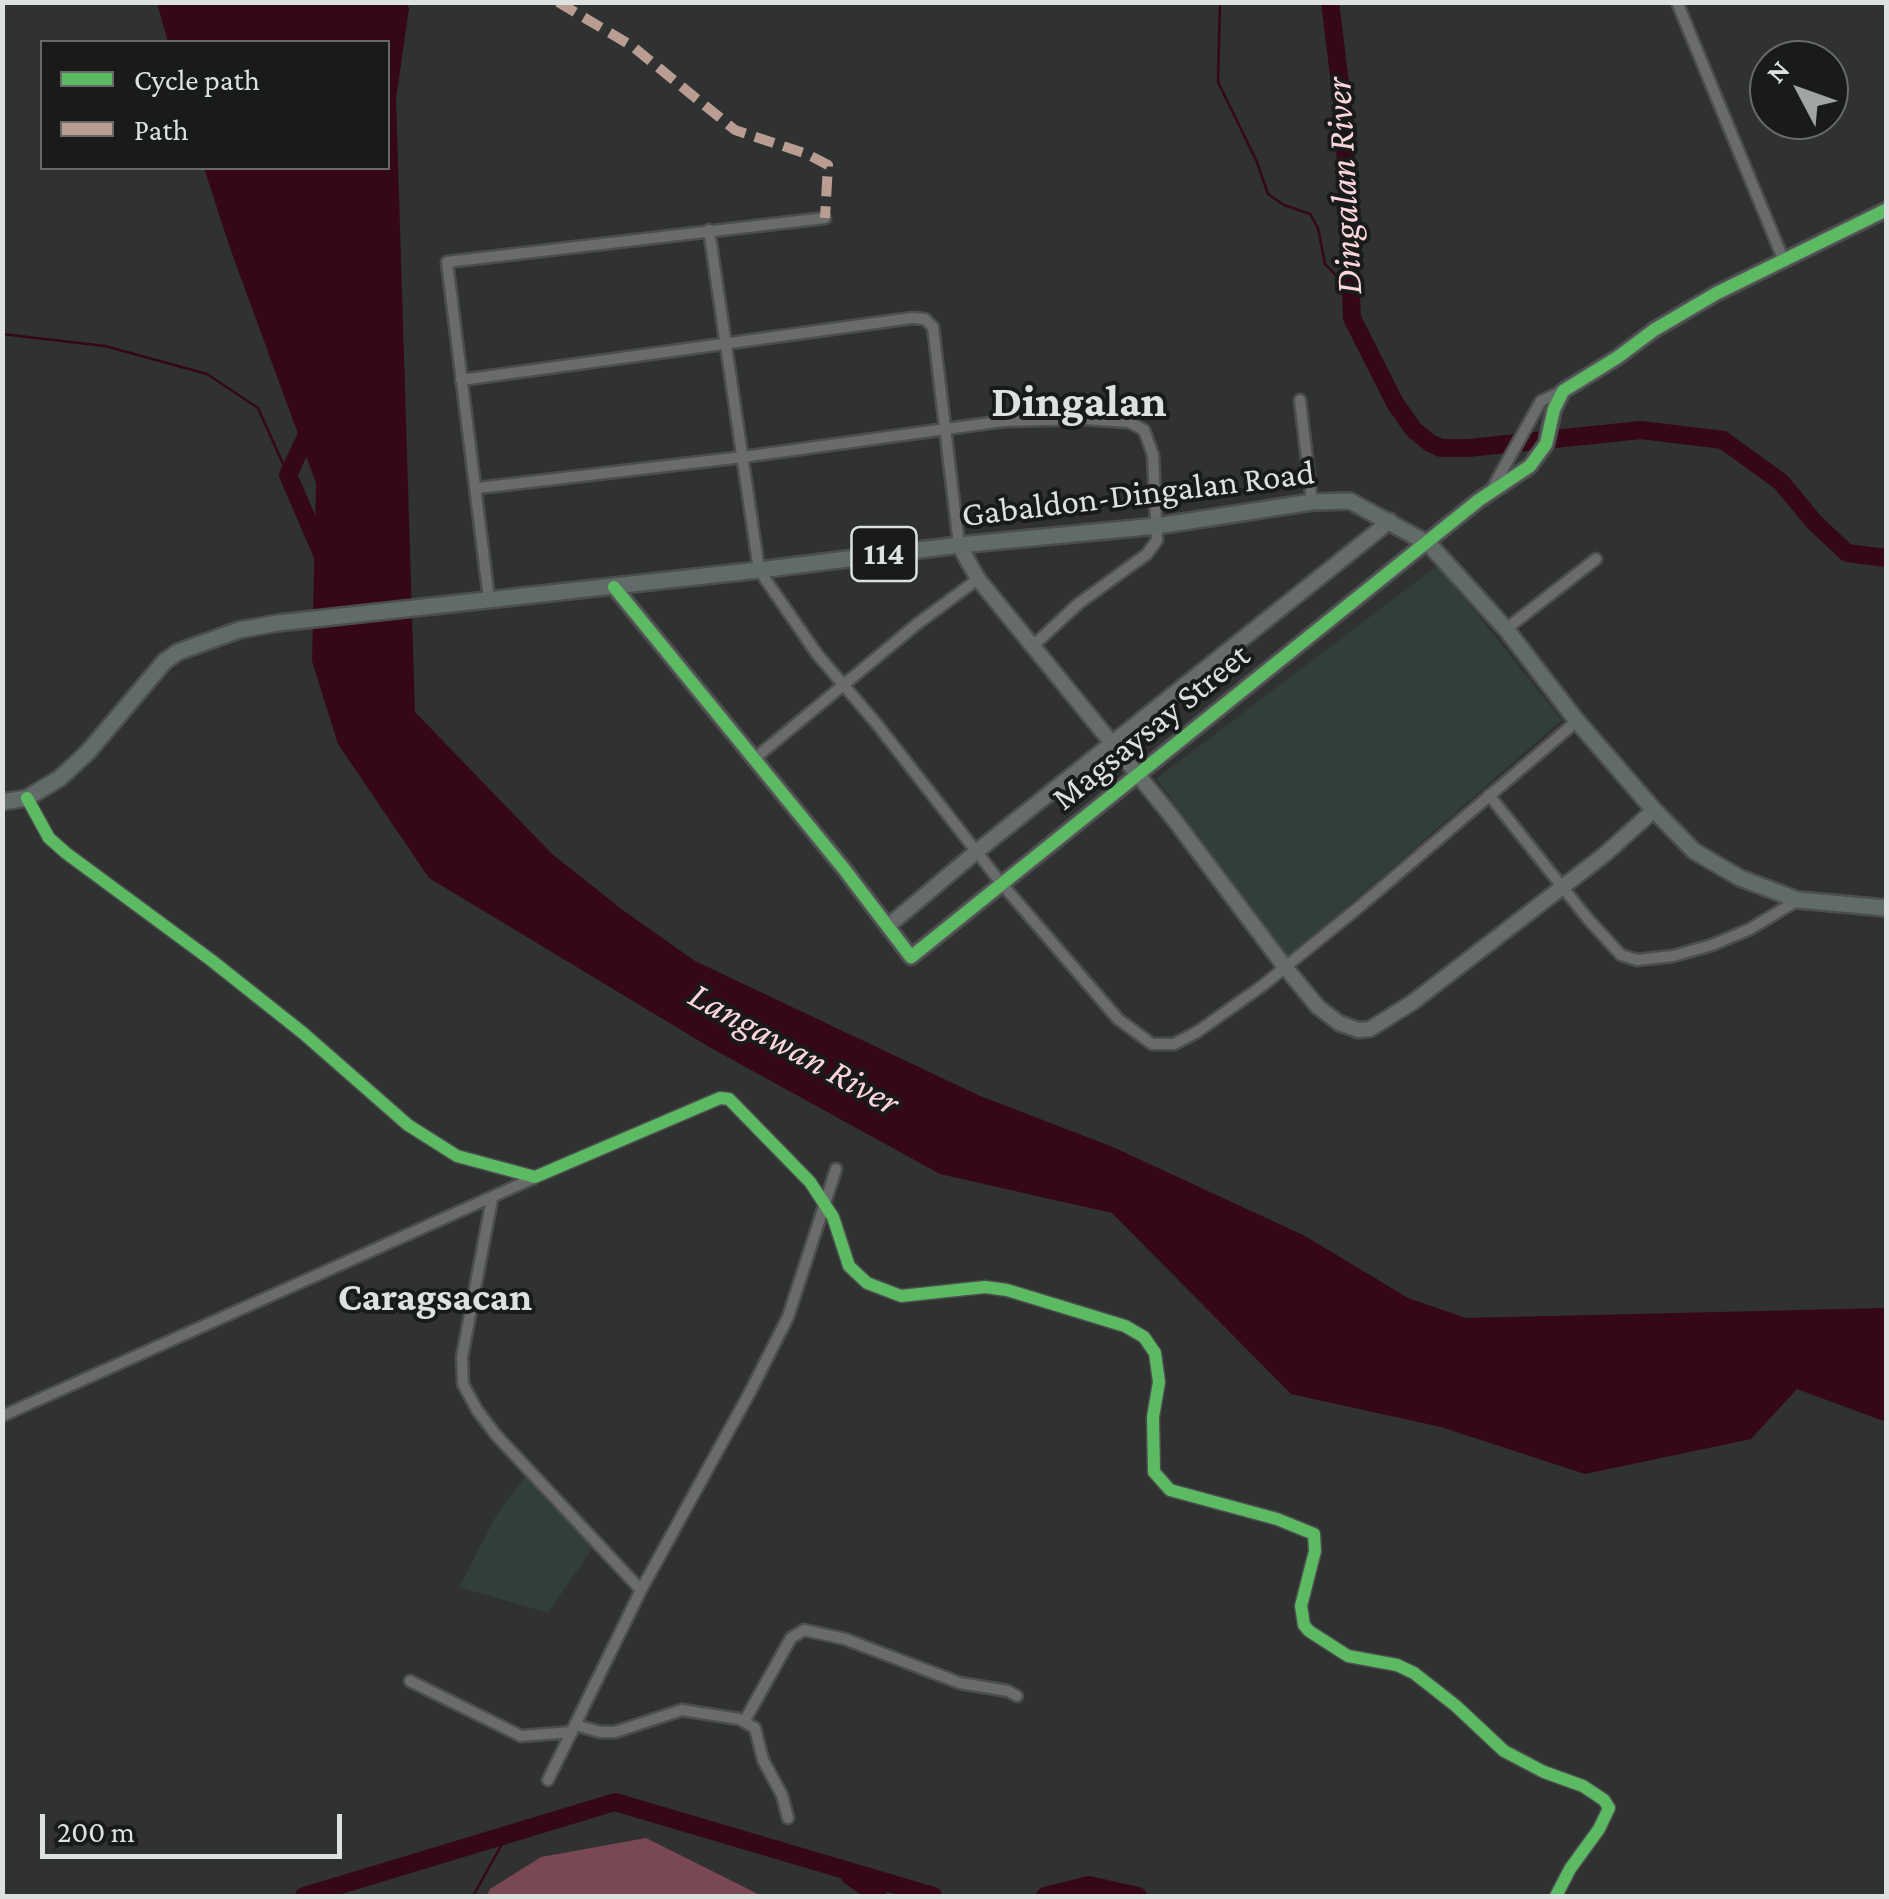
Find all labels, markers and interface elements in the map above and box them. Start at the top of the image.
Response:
legend [40,40,390,170]
north arrow [1749,40,1849,140]
text: N [1760,54,1795,89]
text: Cycle path [134,63,260,96]
water label: Dingalan River [1316,76,1372,296]
text: Path [134,113,189,146]
district label: Dingalan [991,375,1167,429]
street label: Gabaldon-Dingalan Road [959,452,1317,536]
road number: 114 [852,527,916,581]
street label: Magsaysay Street [1044,634,1258,820]
water label: Langawan River [681,972,907,1126]
district label: Caragsacan [338,1274,532,1322]
scale bar [45,1794,348,1856]
text: 200 m [57,1815,135,1848]

